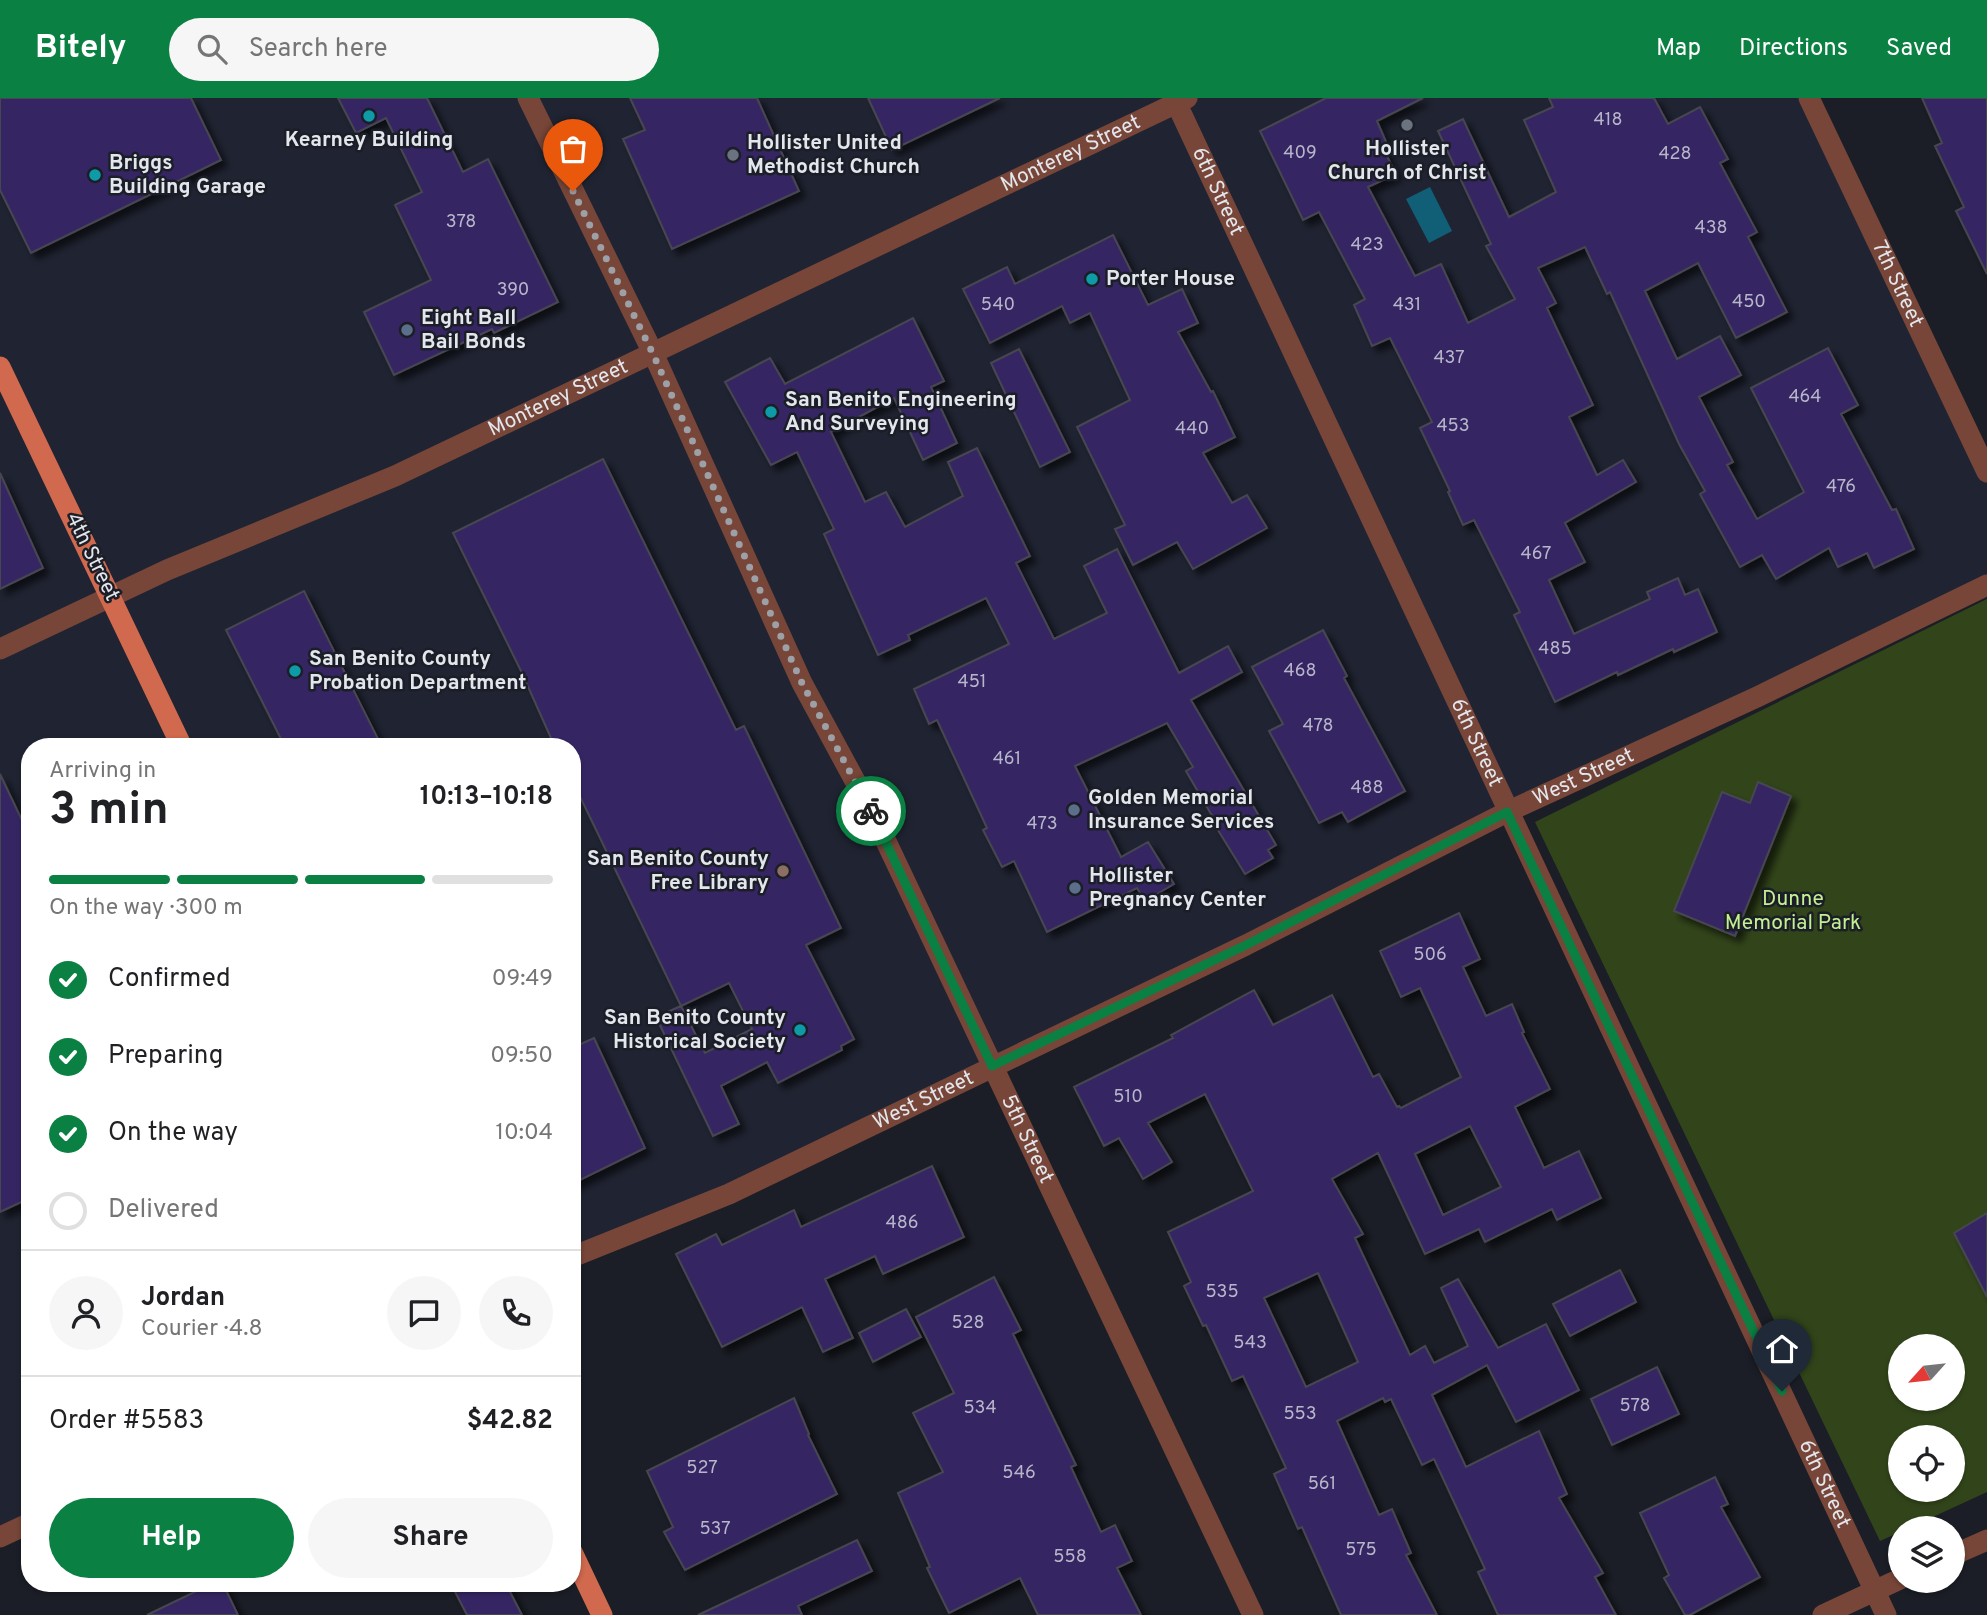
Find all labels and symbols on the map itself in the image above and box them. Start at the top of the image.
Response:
marker: Kearney Building [361,108,377,124]
street label: Monterey Street [996,109,1145,198]
house number: 418 [1594,109,1622,132]
marker: Hollister Church of Christ [1399,117,1415,133]
pin [543,119,603,191]
place label: Kearney Building [285,127,453,154]
place label: Hollister United Methodist Church [747,130,920,181]
place label: Hollister Church of Christ [1328,136,1486,187]
house number: 409 [1283,142,1317,165]
street label: 6th Street [1185,143,1250,240]
house number: 428 [1658,143,1692,166]
marker: Hollister United Methodist Church [725,147,741,163]
place label: Briggs Building Garage [109,150,266,201]
marker: Briggs Building Garage [87,167,103,183]
house number: 378 [446,211,476,234]
house number: 438 [1694,217,1728,240]
house number: 423 [1350,234,1384,257]
street label: 7th Street [1865,236,1930,332]
place label: Porter House [1106,266,1235,293]
marker: Porter House [1084,271,1100,287]
house number: 390 [497,279,529,302]
house number: 450 [1732,291,1766,314]
house number: 540 [981,294,1015,317]
house number: 431 [1393,294,1421,317]
place label: Eight Ball Bail Bonds [421,305,526,356]
marker: Eight Ball Bail Bonds [399,322,415,338]
house number: 437 [1433,347,1465,370]
street label: Monterey Street [484,353,632,443]
house number: 464 [1788,386,1822,409]
place label: San Benito Engineering And Surveying [785,387,1017,438]
marker: San Benito Engineering And Surveying [763,404,779,420]
house number: 453 [1436,415,1470,438]
house number: 440 [1175,418,1209,441]
house number: 476 [1826,476,1856,499]
street label: 4th Street [59,508,125,606]
house number: 467 [1521,543,1551,566]
house number: 485 [1538,638,1572,661]
place label: San Benito County Probation Department [309,646,527,697]
house number: 468 [1284,660,1316,683]
marker: San Benito County Probation Department [287,663,303,679]
house number: 451 [957,671,987,694]
street label: 6th Street [1444,694,1509,791]
house number: 478 [1303,715,1333,738]
street label: West Street [1528,742,1638,812]
house number: 461 [993,748,1021,771]
courier [836,776,906,846]
house number: 488 [1350,777,1384,800]
place label: Golden Memorial Insurance Services [1088,785,1274,836]
marker: Golden Memorial Insurance Services [1066,802,1082,818]
house number: 473 [1027,813,1057,836]
place label: San Benito County Free Library [587,846,769,897]
marker: San Benito County Free Library [775,863,791,879]
place label: Hollister Pregnancy Center [1089,863,1266,914]
marker: Hollister Pregnancy Center [1067,880,1083,896]
park label: Dunne Memorial Park [1725,886,1861,937]
house number: 506 [1413,944,1447,967]
place label: San Benito County Historical Society [604,1005,786,1056]
marker: San Benito County Historical Society [792,1022,808,1038]
street label: West Street [869,1065,978,1136]
house number: 510 [1113,1086,1143,1109]
street label: 5th Street [995,1090,1060,1188]
house number: 486 [886,1212,918,1235]
house number: 535 [1205,1281,1239,1304]
house number: 528 [951,1312,985,1335]
pin [1752,1319,1812,1391]
house number: 543 [1233,1332,1267,1355]
north arrow [1888,1334,1965,1410]
house number: 578 [1620,1395,1650,1418]
house number: 534 [963,1397,997,1420]
house number: 553 [1283,1403,1317,1426]
street label: 6th Street [1792,1435,1857,1533]
house number: 527 [686,1457,718,1480]
house number: 546 [1002,1462,1036,1485]
house number: 561 [1308,1473,1336,1496]
house number: 537 [699,1518,731,1541]
house number: 575 [1345,1539,1377,1562]
house number: 558 [1053,1546,1087,1569]

